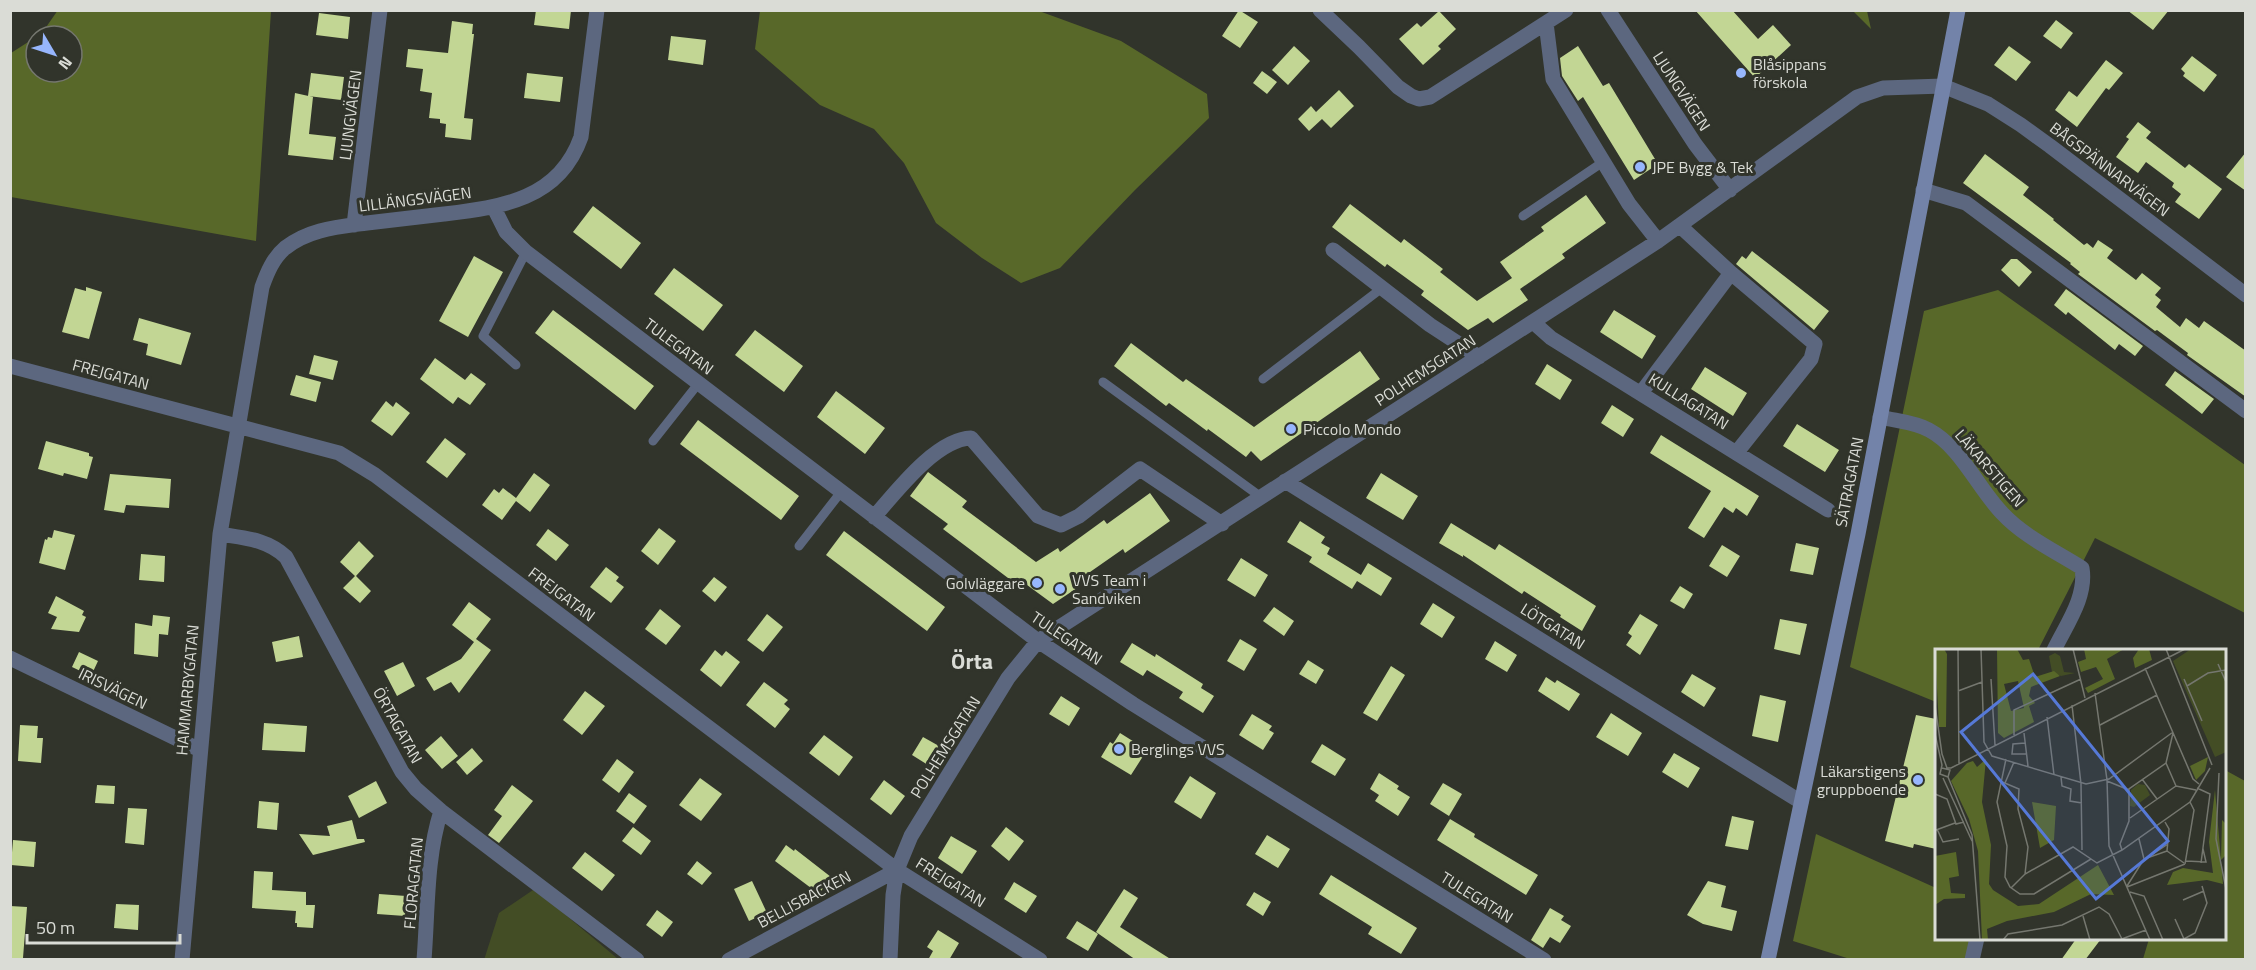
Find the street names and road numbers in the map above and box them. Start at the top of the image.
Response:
street label: LJUNGVÄGEN [1647,46,1717,136]
street label: LJUNGVÄGEN [333,68,367,162]
street label: BÅGSPÄNNARVÄGEN [2045,116,2175,222]
street label: LILLÄNGSVÄGEN [357,180,473,218]
street label: TULEGATAN [639,312,719,380]
street label: POLHEMSGATAN [1370,328,1480,412]
street label: FREJGATAN [70,352,152,396]
street label: KULLAGATAN [1644,367,1734,435]
street label: LÄKARSTIGEN [1949,424,2031,512]
street label: SÄTRAGATAN [1828,435,1870,529]
street label: FREJGATAN [523,561,601,627]
street label: LÖTGATAN [1516,597,1590,655]
street label: TULEGATAN [1026,605,1108,671]
street label: HAMMARBYGATAN [169,624,205,756]
street label: IRISVÄGEN [74,661,152,715]
street label: ÖRTAGATAN [367,682,429,768]
street label: POLHEMSGATAN [904,691,986,803]
street label: FLORAGATAN [397,836,429,930]
street label: FREJGATAN [911,851,991,913]
street label: BELLISBACKEN [753,864,855,934]
street label: TULEGATAN [1436,865,1518,929]

